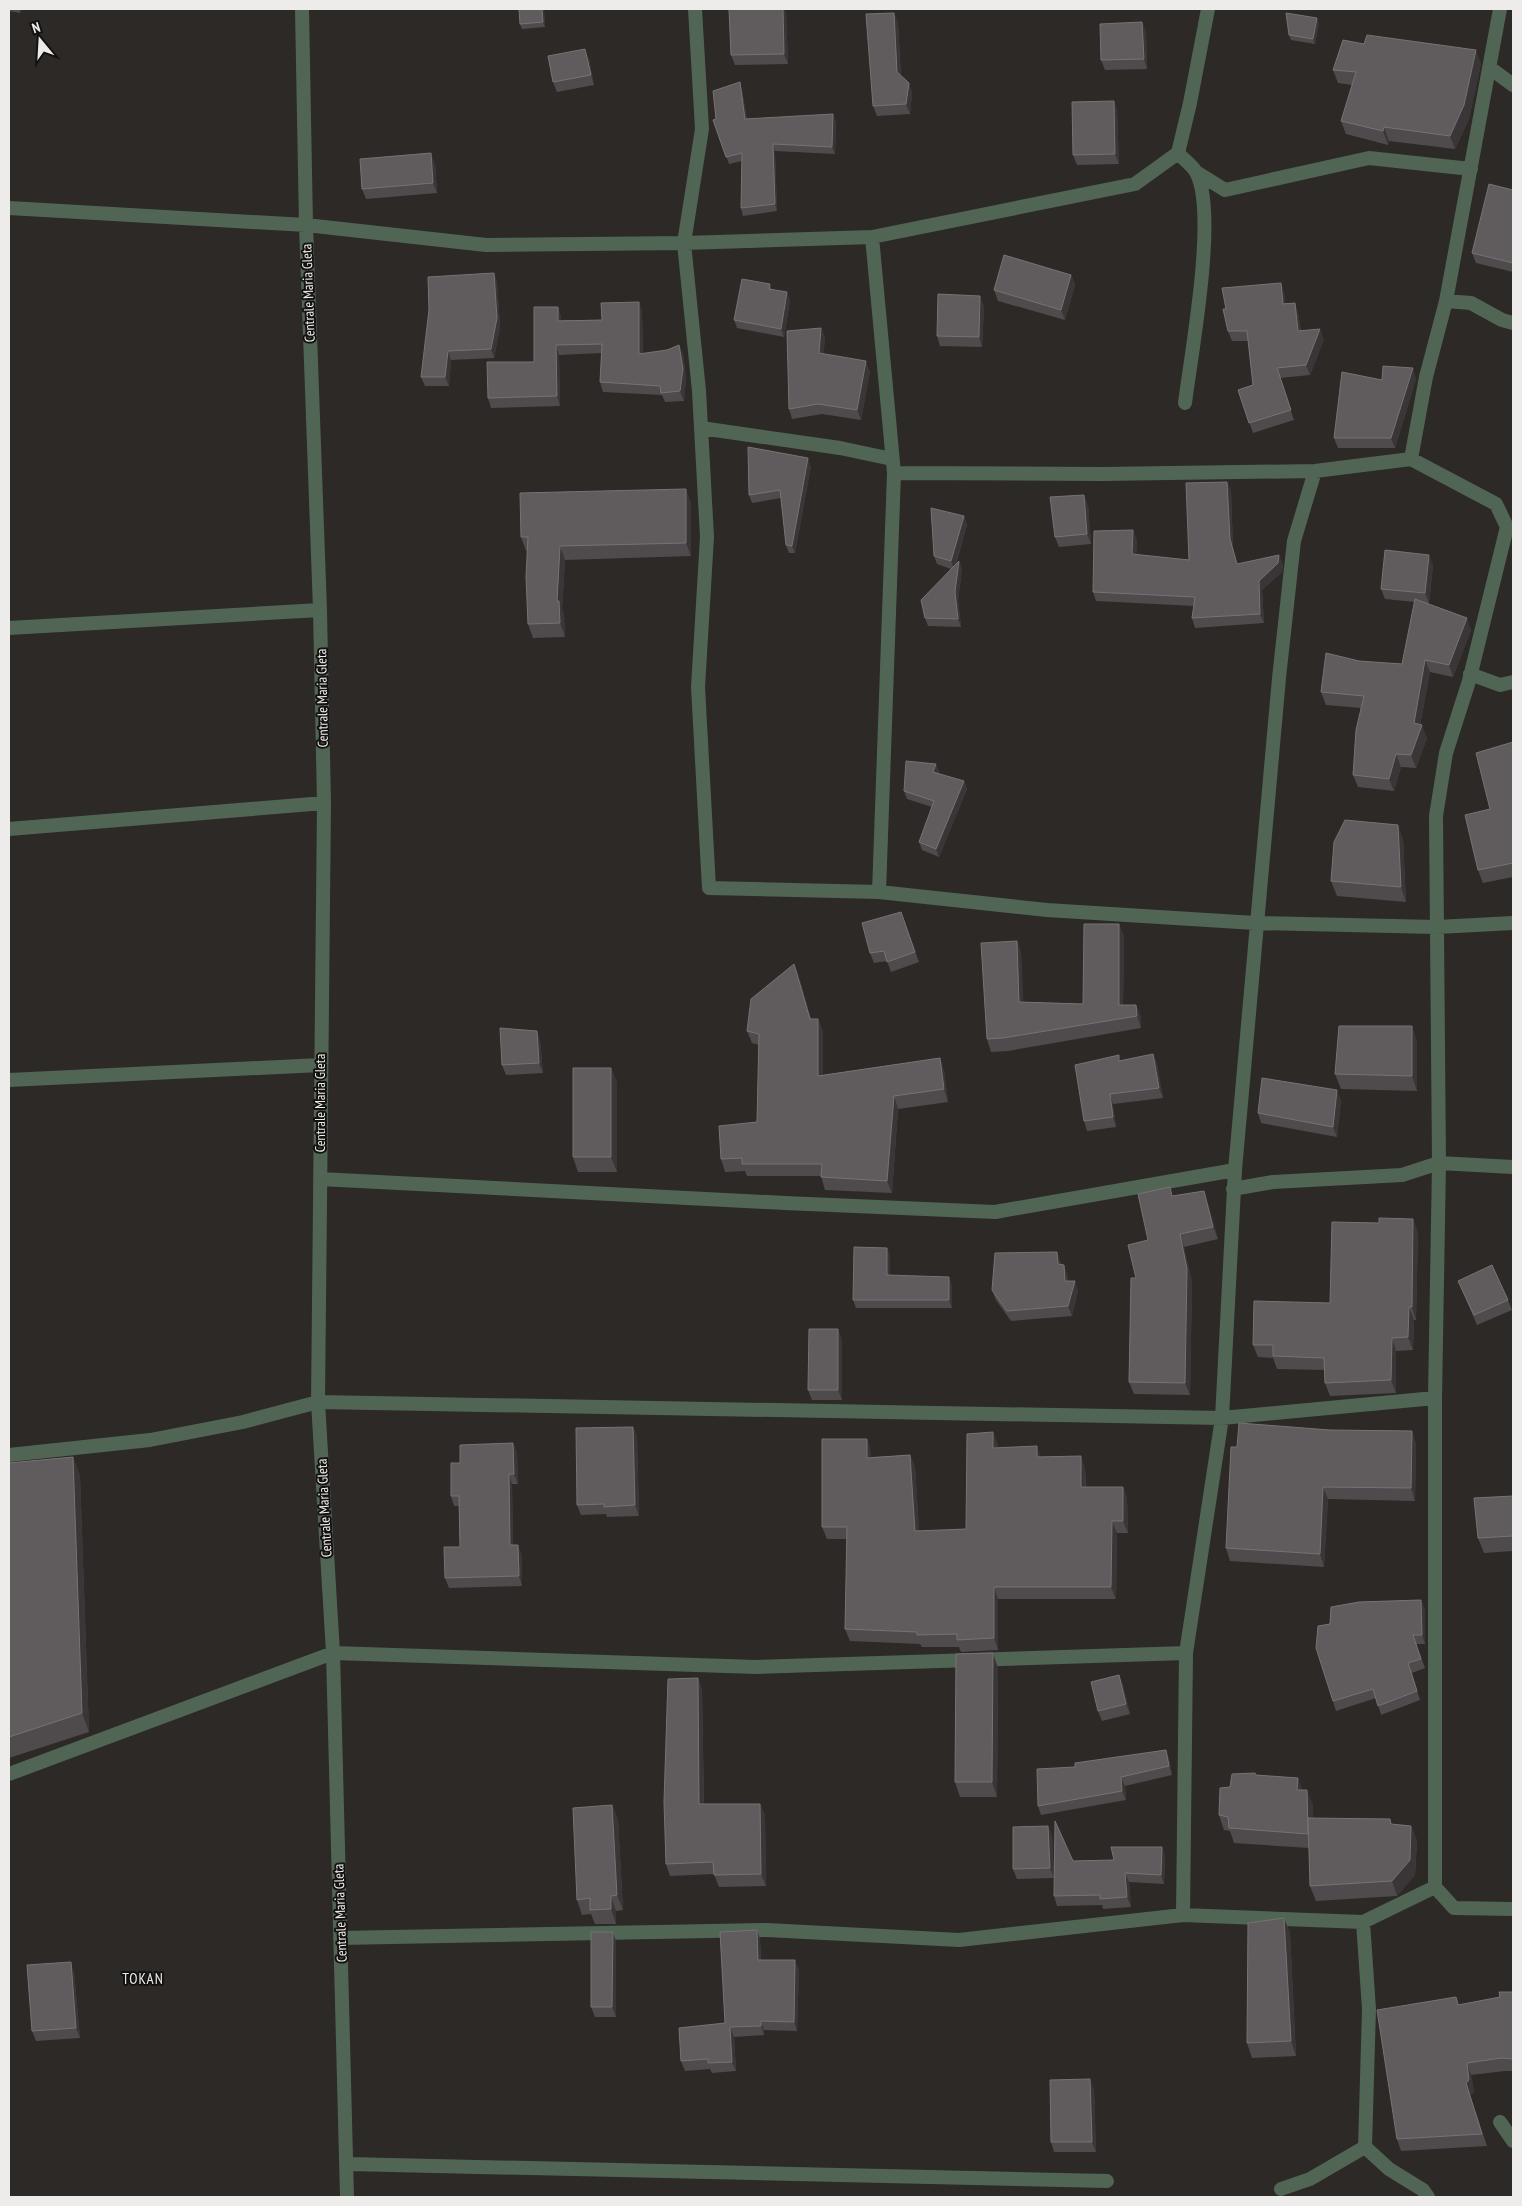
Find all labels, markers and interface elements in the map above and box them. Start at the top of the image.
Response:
north arrow [15,15,65,65]
text: N [30,18,42,37]
street label: Centrale Maria Gleta [297,243,319,343]
street label: Centrale Maria Gleta [312,649,332,747]
street label: Centrale Maria Gleta [311,1054,329,1152]
street label: Centrale Maria Gleta [312,1458,336,1558]
street label: Centrale Maria Gleta [329,1863,351,1963]
district label: TOKAN [122,1969,164,1988]

